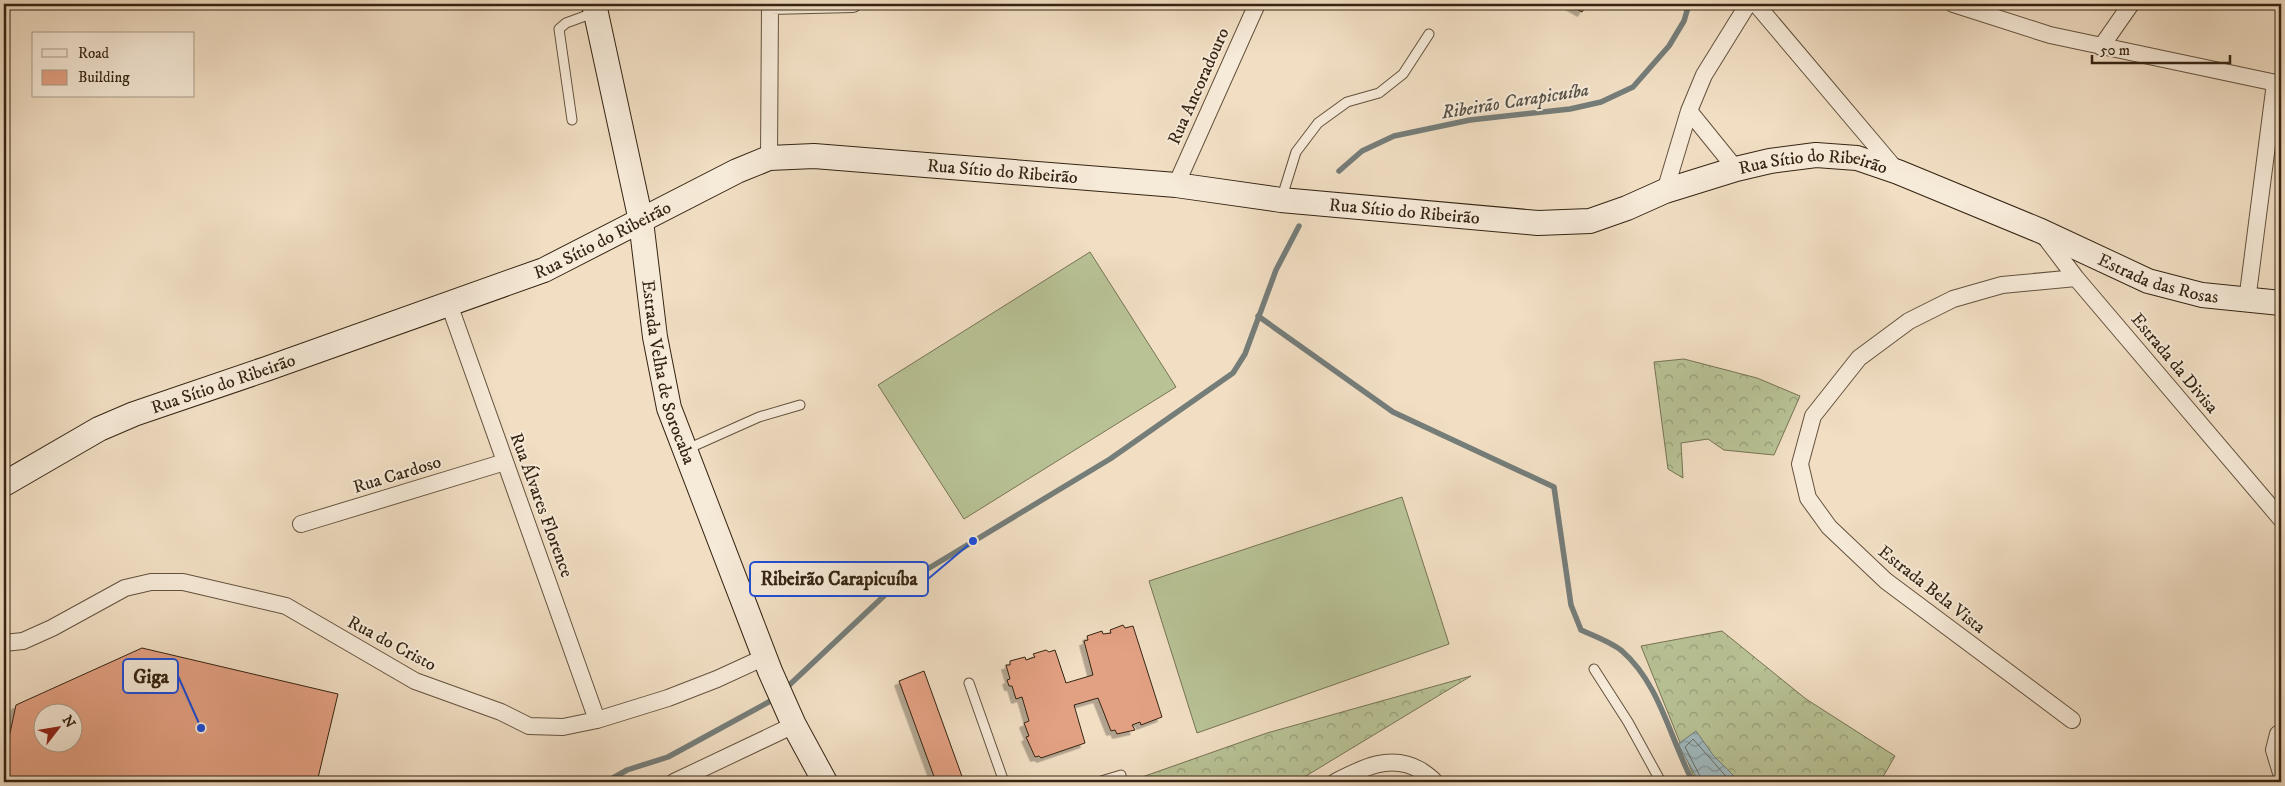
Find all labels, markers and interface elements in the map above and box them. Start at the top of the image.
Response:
street label: Rua Ancoradouro [1163,24,1235,148]
legend [32,32,195,98]
scale bar [2092,32,2230,64]
text: 50 m [2100,41,2130,60]
text: Road [78,44,110,63]
text: Building [78,68,130,87]
water label: Ribeirão Carapicuíba [1439,78,1591,126]
street label: Rua Sítio do Ribeirão [1737,145,1891,180]
street label: Rua Sítio do Ribeirão [926,155,1079,189]
street label: Rua Sítio do Ribeirão [1328,194,1481,230]
street label: Rua Sítio do Ribeirão [531,197,675,285]
street label: Estrada das Rosas [2094,249,2219,309]
street label: Estrada Velha de Sorocaba [636,279,700,468]
street label: Estrada da Divisa [2126,309,2223,419]
street label: Rua Sítio do Ribeirão [148,349,299,419]
street label: Rua Álvares Florence [505,430,578,581]
street label: Rua Cardoso [351,451,444,499]
street label: Estrada Bela Vista [1873,541,1990,639]
callout: Ribeirão Carapicuíba [750,562,928,596]
text: Ribeirão Carapicuíba [760,568,919,591]
street label: Rua do Cristo [343,611,440,677]
callout: Giga [123,659,178,693]
text: Giga [133,666,170,689]
north arrow [32,704,82,754]
text: N [58,712,79,732]

